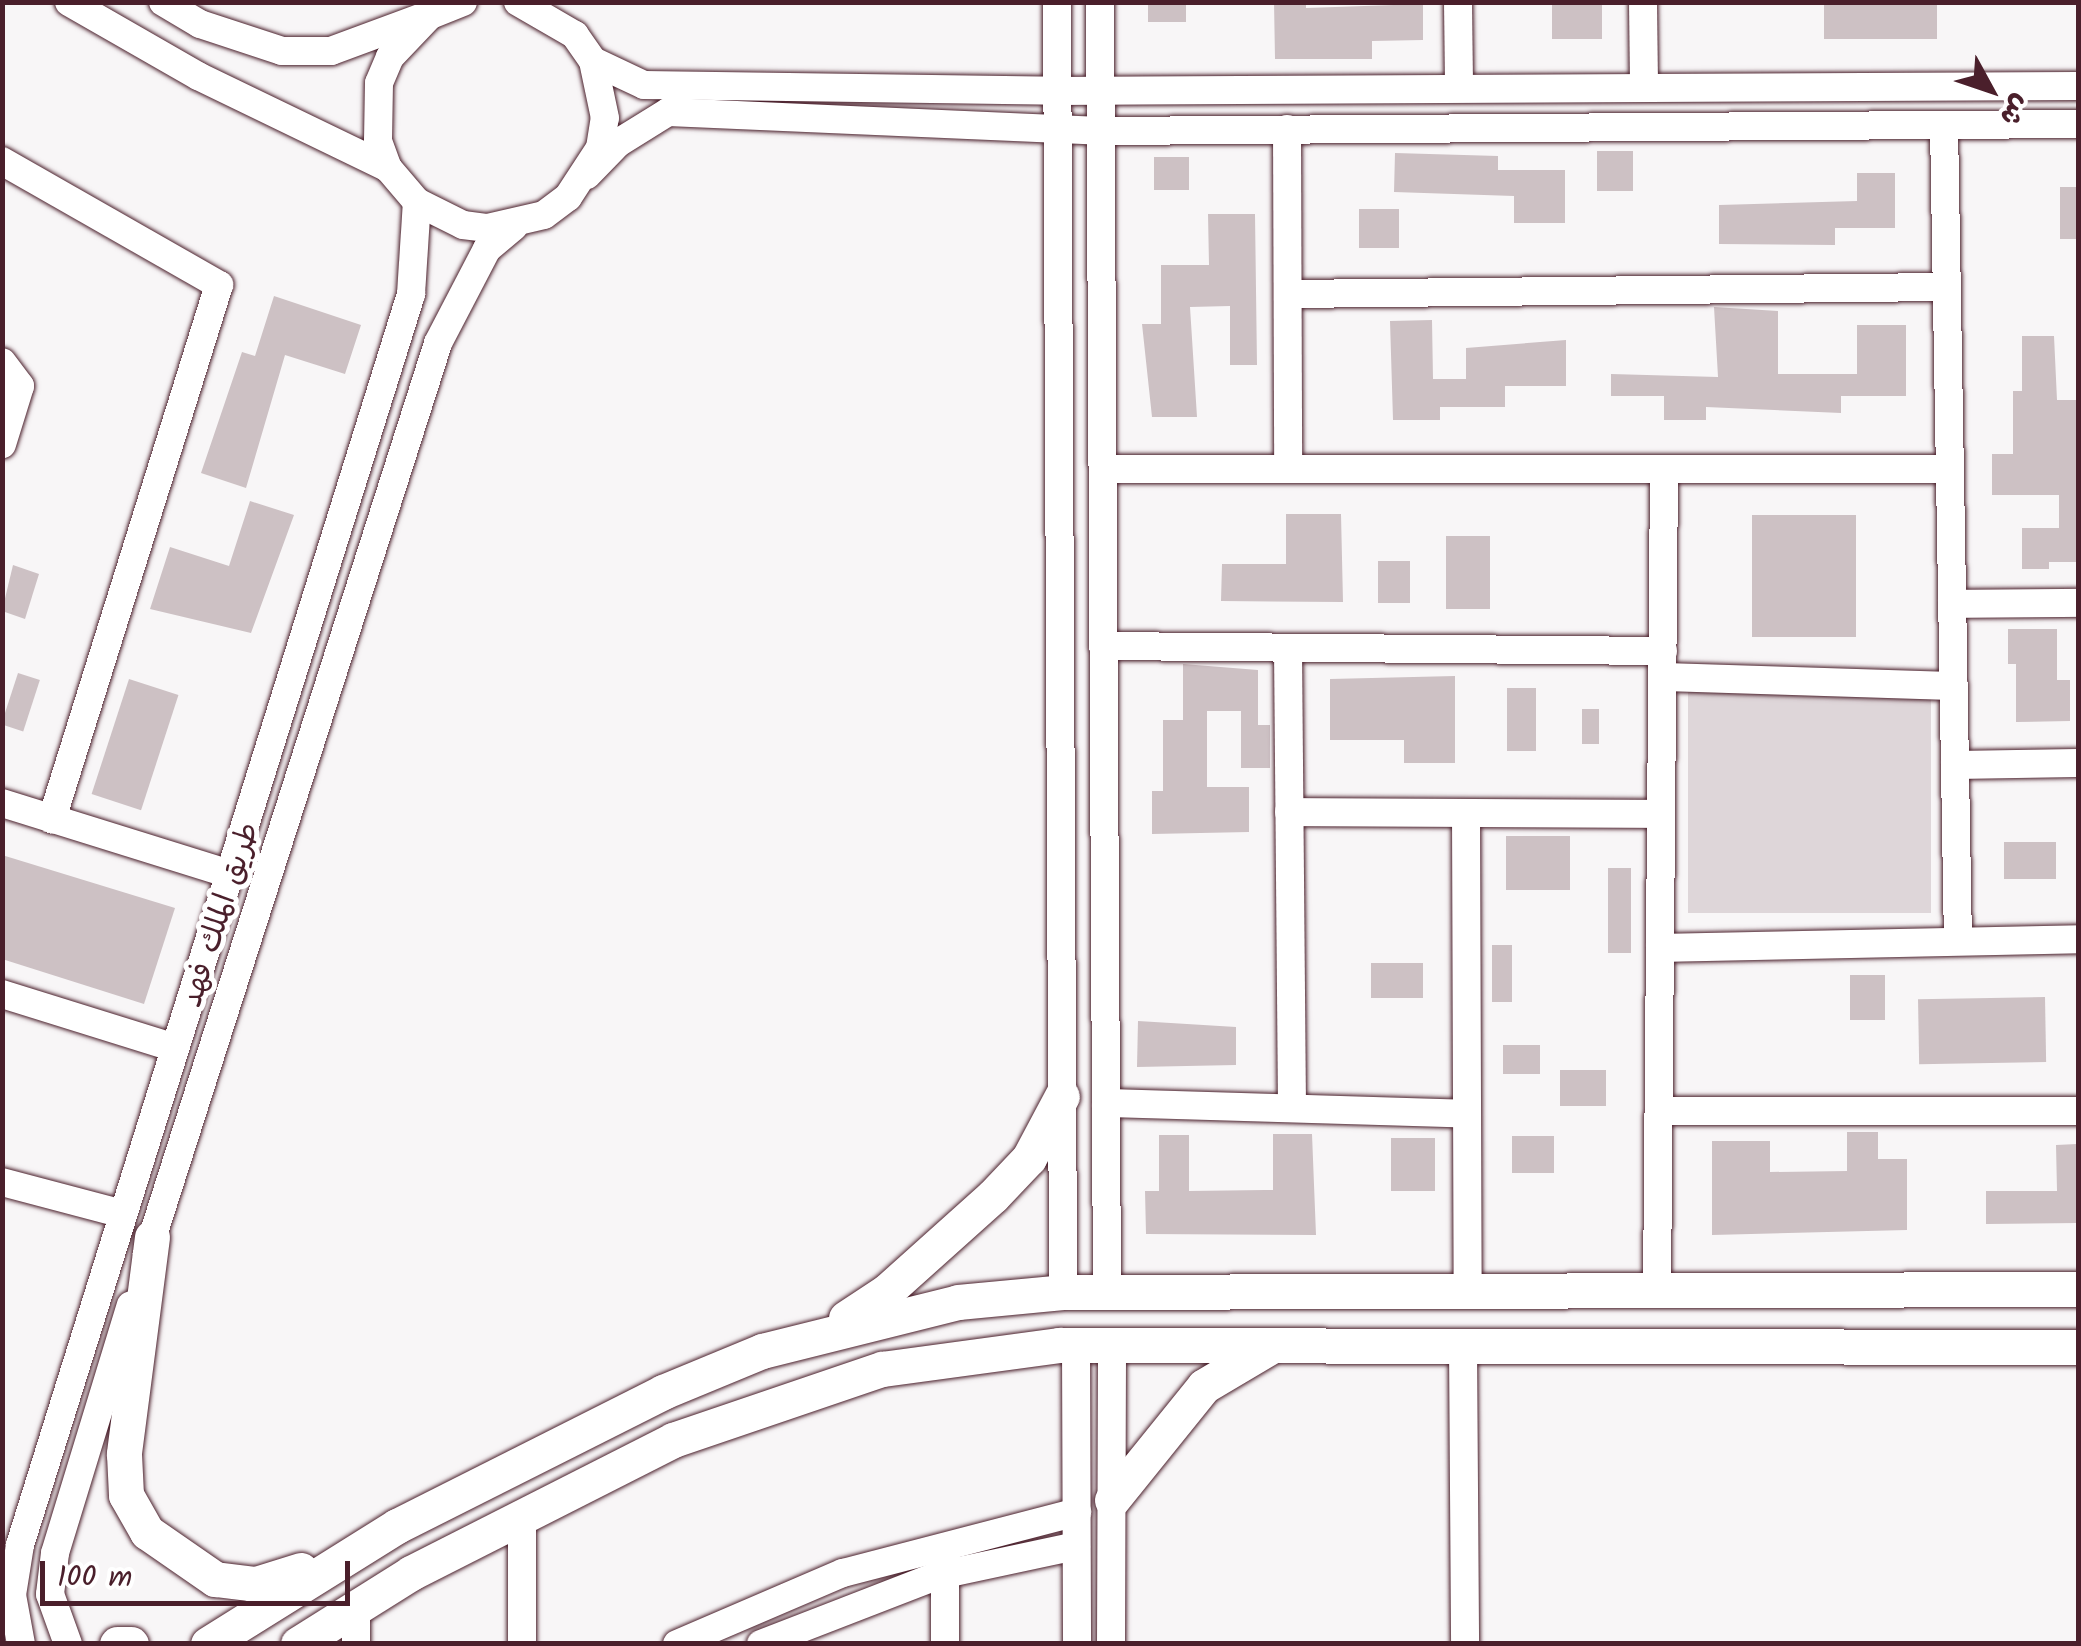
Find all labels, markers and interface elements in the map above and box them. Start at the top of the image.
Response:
north arrow [1941,40,2041,140]
text: ش [1987,83,2042,136]
street label: طريق الملك فهد [174,818,268,1012]
scale bar [45,1541,355,1603]
text: 100 m [57,1554,132,1602]

